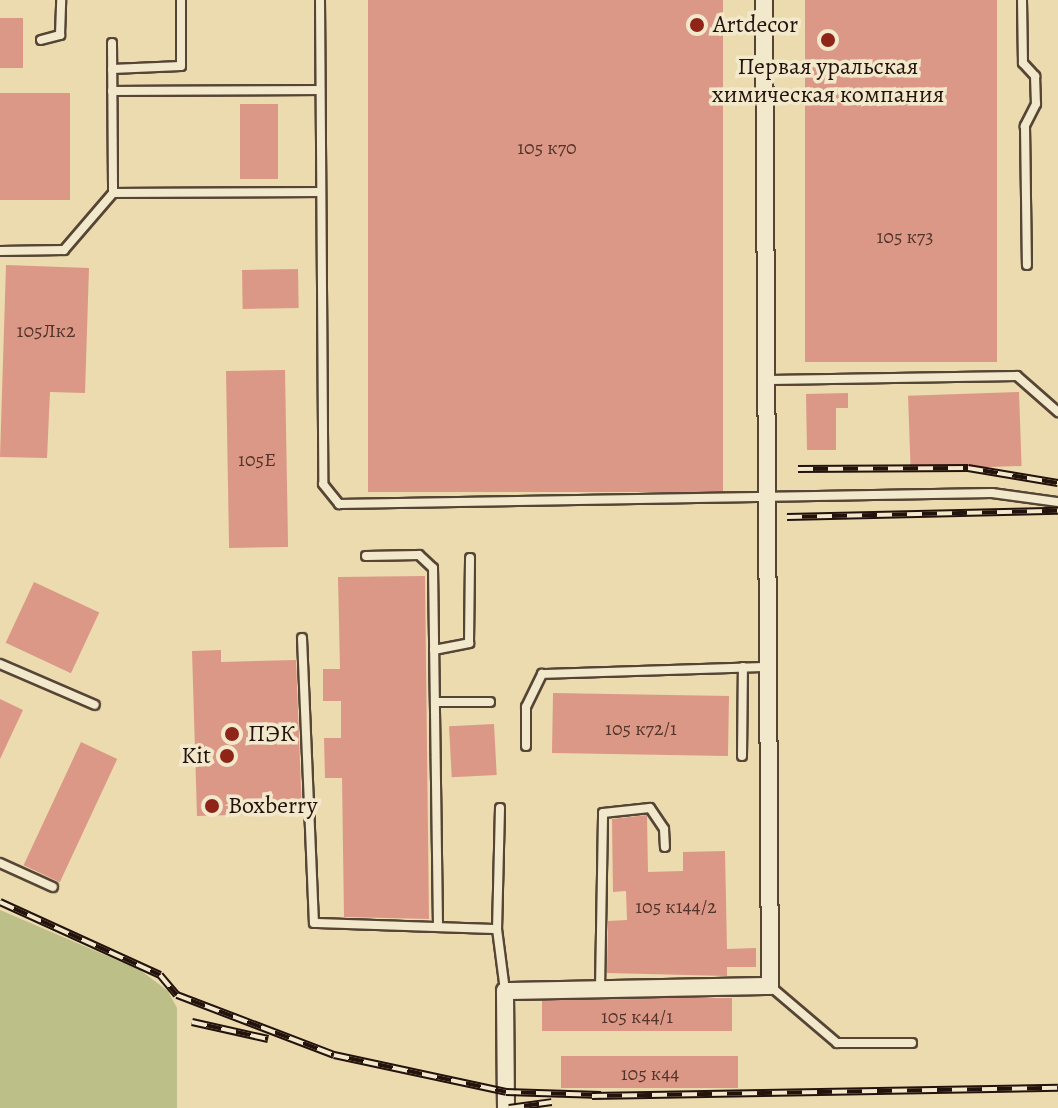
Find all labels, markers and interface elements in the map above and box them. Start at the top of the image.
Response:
place label: Artdecor [713,11,798,39]
marker: Artdecor [688,16,706,34]
marker: Первая уральская химическая компания [819,31,837,49]
place label: Первая уральская химическая компания [712,53,944,109]
house number: 105 к70 [517,135,577,159]
house number: 105 к73 [876,224,934,248]
house number: 105Лк2 [17,318,75,342]
house number: 105Е [238,447,276,471]
house number: 105 к72/1 [605,716,677,740]
place label: ПЭК [248,720,295,748]
marker: ПЭК [223,725,241,743]
place label: Kit [181,742,211,770]
marker: Kit [218,747,236,765]
place label: Boxberry [228,792,317,820]
marker: Boxberry [203,797,221,815]
house number: 105 к144/2 [635,894,717,918]
house number: 105 к44/1 [601,1004,673,1028]
house number: 105 к44 [621,1061,679,1085]

